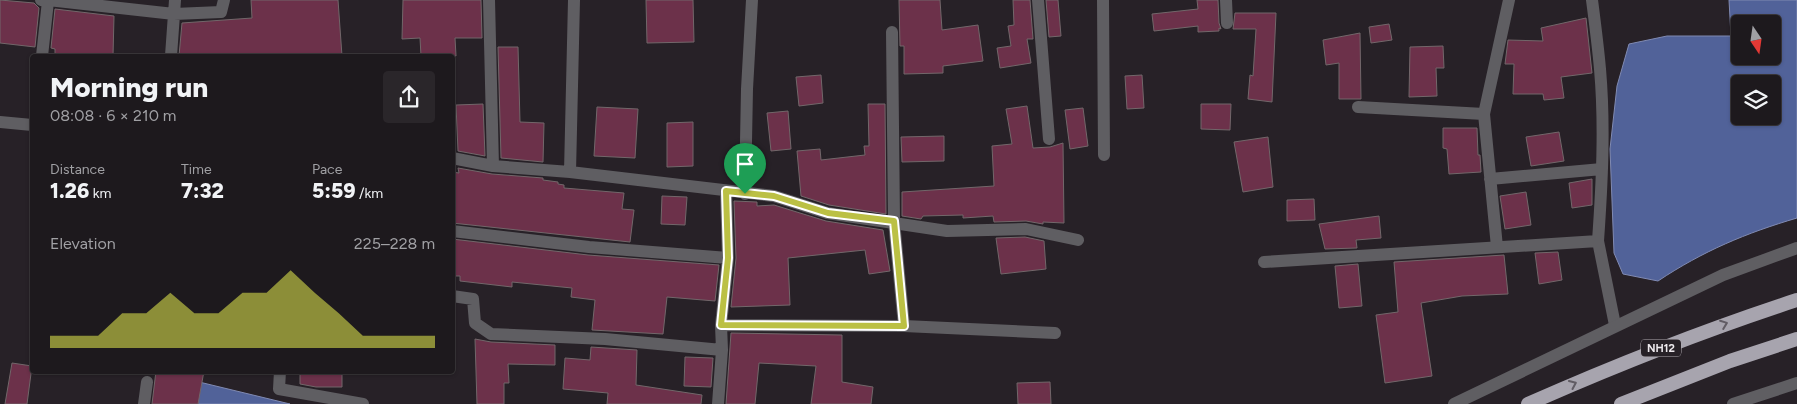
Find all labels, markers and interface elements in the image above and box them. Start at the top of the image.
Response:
north arrow [1731,15,1781,65]
map controls [1731,15,1781,125]
text: Morning run [50,70,208,104]
button: share [383,71,435,123]
button: layers [1731,75,1781,125]
text: 08:08 · 6 × 210 m [50,106,176,125]
pin [724,143,766,194]
icon: arrive [731,150,759,178]
text: Distance [50,161,105,178]
text: Time [181,161,212,178]
text: Pace [312,161,342,178]
text: 1.26 [50,178,89,203]
text: 7:32 [181,178,224,203]
text: 5:59 [312,178,356,203]
text: km [89,185,111,202]
text: /km [356,185,383,202]
text: Elevation [50,234,116,253]
text: 225–228 m [354,234,435,253]
one-way arrow [1719,320,1728,330]
road number: NH12 [1641,339,1681,356]
one-way arrow [1568,380,1577,391]

